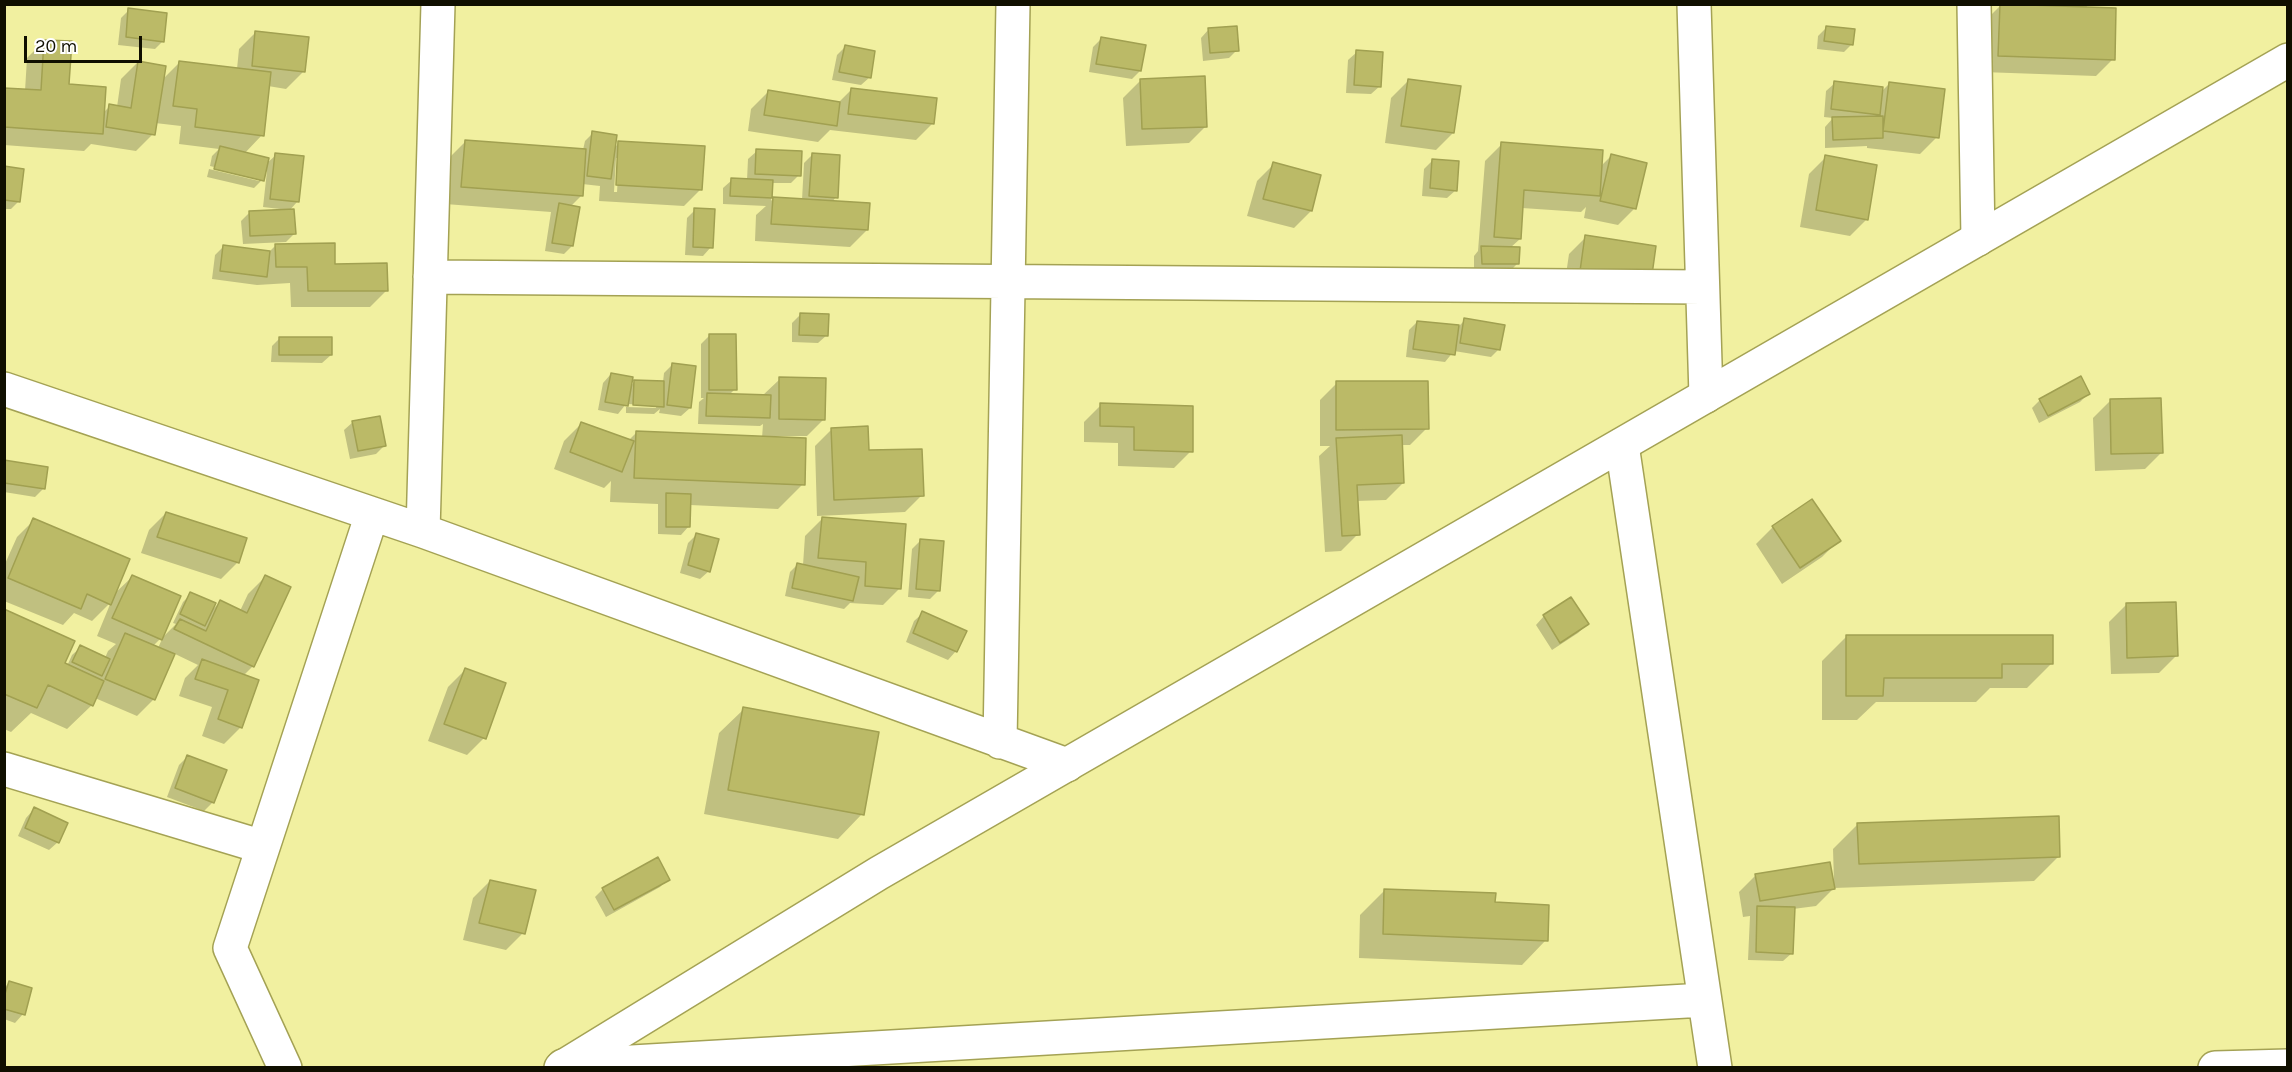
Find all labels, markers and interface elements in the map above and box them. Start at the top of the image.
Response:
scale bar [27,24,146,62]
text: 20 m [35,35,77,57]

